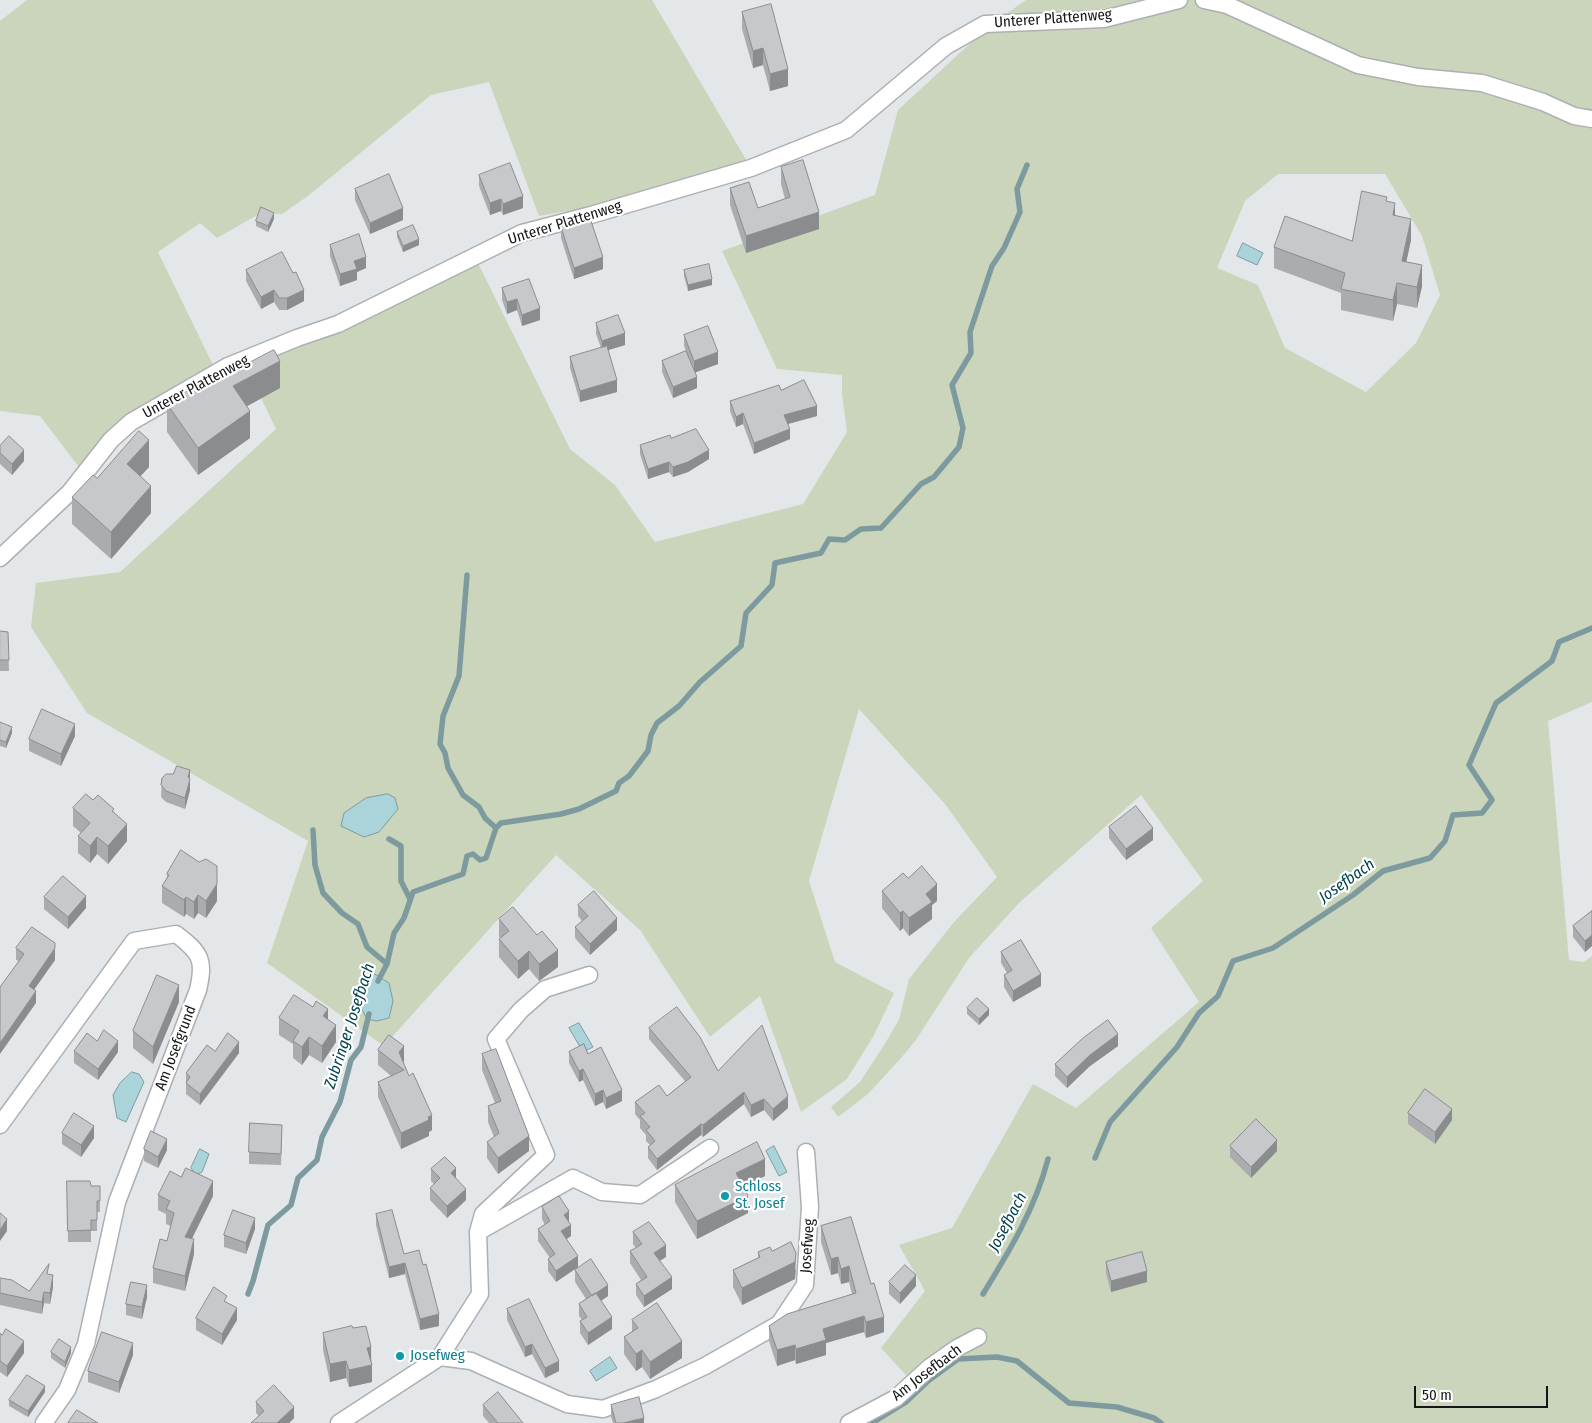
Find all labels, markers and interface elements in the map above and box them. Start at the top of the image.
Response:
street label: Unterer Plattenweg [994,6,1112,32]
street label: Unterer Plattenweg [506,197,624,249]
street label: Unterer Plattenweg [140,351,252,423]
water label: Josefbach [1315,855,1379,907]
water label: Zubringer Josefbach [321,961,379,1091]
street label: Am Josefgrund [152,1003,200,1093]
place label: Schloss St. Josef [735,1178,784,1213]
water label: Josefbach [985,1189,1031,1255]
marker: Schloss St. Josef [719,1190,731,1202]
street label: Josefweg [797,1218,819,1274]
street label: Am Josefbach [888,1341,966,1405]
place label: Josefweg [410,1347,465,1365]
marker: Josefweg [394,1350,406,1362]
scale bar [1417,1376,1551,1408]
text: 50 m [1422,1386,1452,1404]

